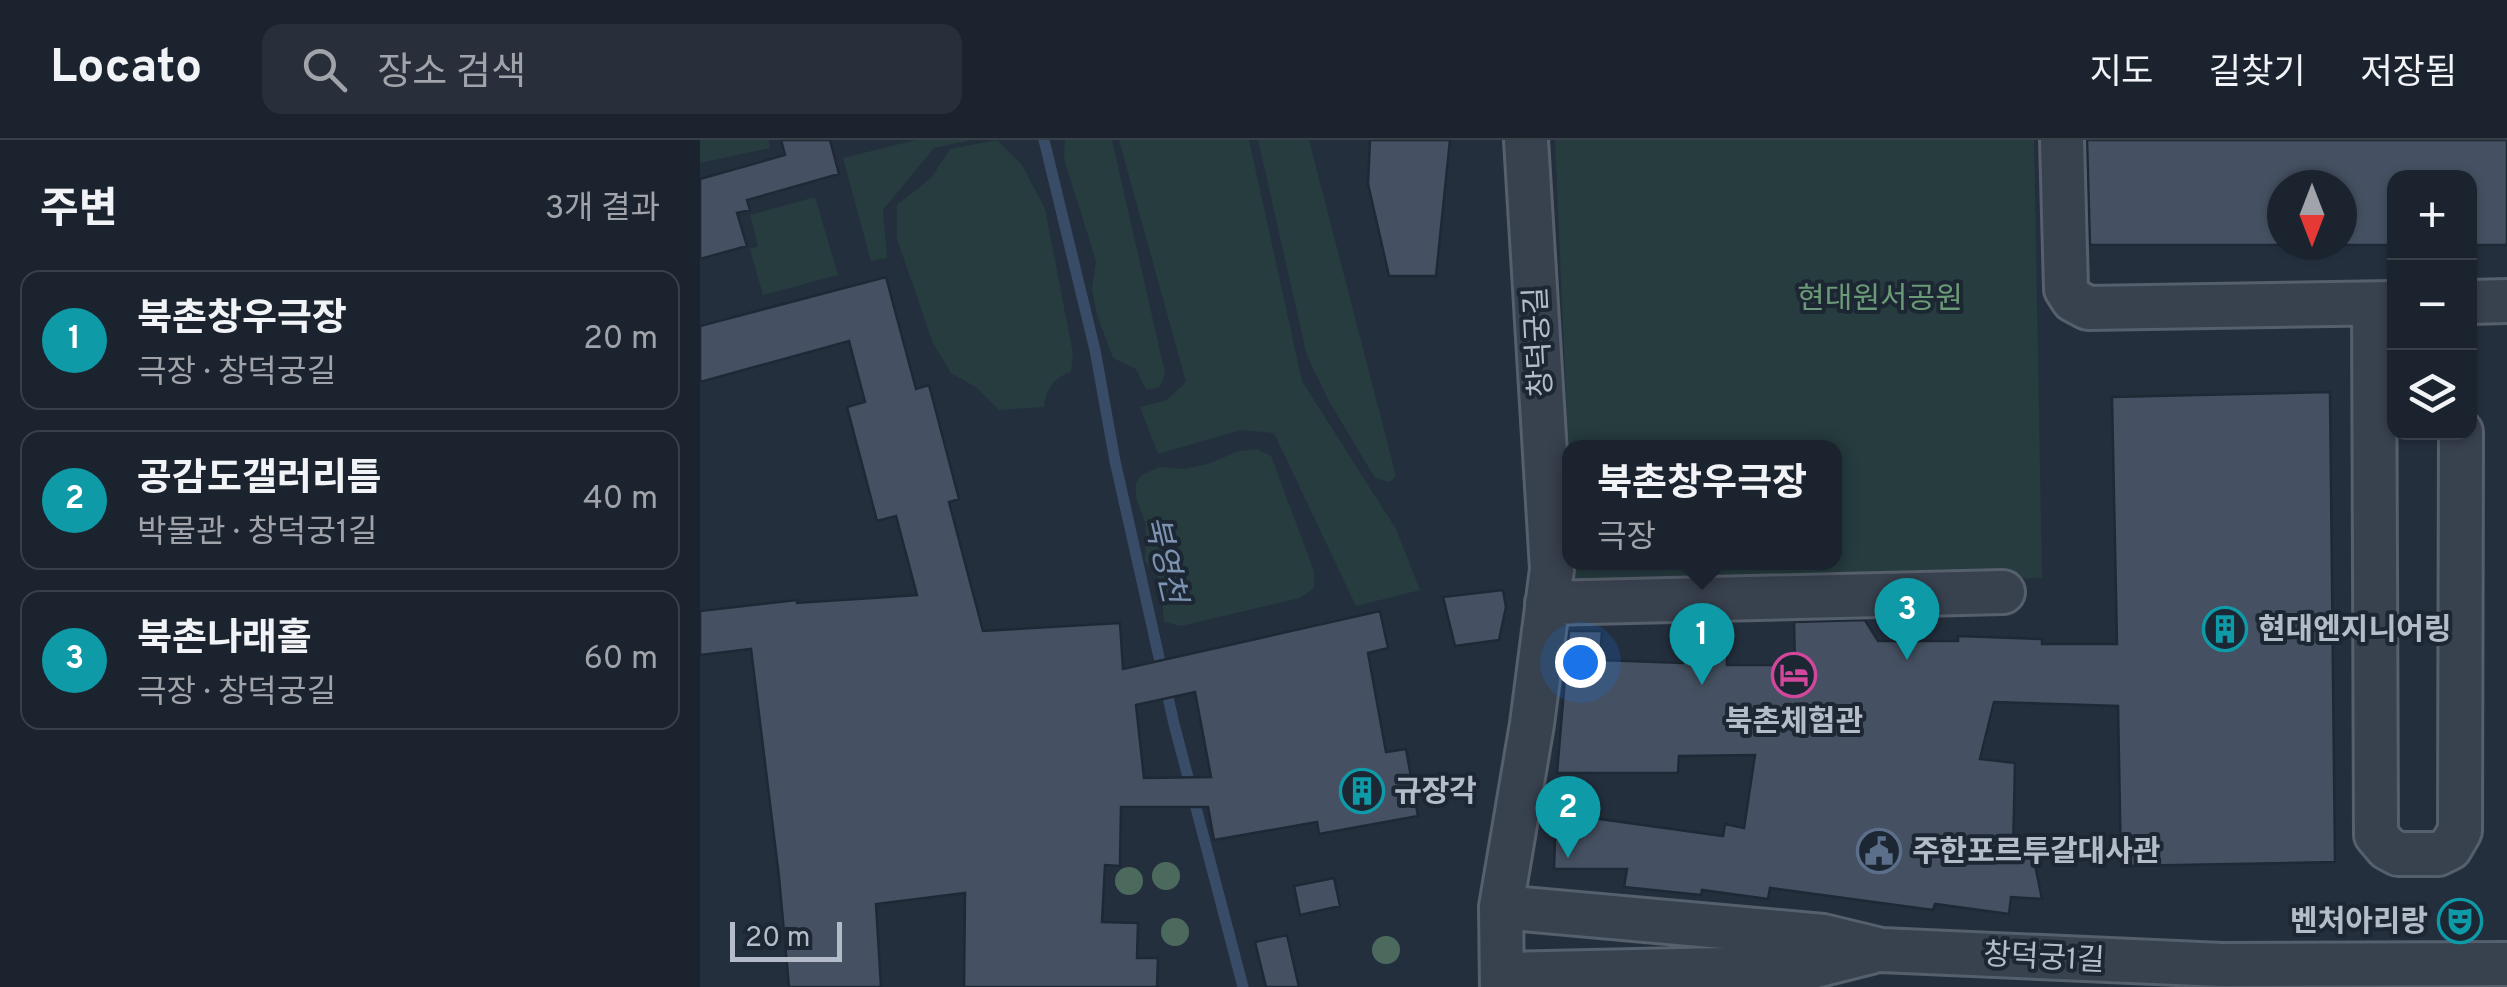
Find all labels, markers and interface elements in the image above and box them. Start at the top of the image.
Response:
search box [262,24,962,114]
text: Locato [50,39,202,99]
icon: search [297,42,352,97]
text: 장소 검색 [377,50,526,99]
text: 지도 [2089,52,2154,96]
text: 길찾기 [2209,52,2305,96]
text: 저장됨 [2360,52,2457,96]
north arrow [2267,170,2357,260]
map controls [2387,170,2477,440]
button: + [2387,170,2477,260]
text: 주변 [40,185,117,238]
text: 3개 결과 [545,190,660,230]
button: − [2387,260,2477,350]
park label: 현대원서공원 [1797,282,1963,319]
street label: 창덕궁길 [1519,286,1562,398]
text: 북촌창우극장 [137,296,347,345]
text: 1 [68,320,81,360]
text: 20 m [583,320,658,360]
button: layers [2387,350,2477,440]
text: 극장 · 창덕궁길 [137,354,336,394]
popup [1562,440,1842,570]
text: 공감도갤러리틈 [137,456,382,505]
text: 북촌창우극장 [1597,461,1807,510]
text: 2 [65,480,84,520]
text: 40 m [583,480,658,520]
water label: 북영천 [1134,512,1193,611]
text: 박물관 · 창덕궁1길 [137,514,377,554]
text: 극장 [1597,519,1656,559]
pin: 3 [1874,578,1940,660]
pin: 1 [1670,602,1734,685]
building icon: 현대엔지니어링 [2202,606,2248,652]
place label: 현대엔지니어링 [2258,613,2451,650]
text: 북촌나래홀 [137,616,312,665]
your location [1555,637,1606,688]
text: 3 [65,640,84,680]
text: 60 m [584,640,658,680]
hotel icon: 북촌체험관 [1771,652,1817,698]
text: 극장 · 창덕궁길 [137,674,336,714]
place label: 북촌체험관 [1725,705,1863,742]
building icon: 규장각 [1339,768,1385,814]
place label: 규장각 [1394,775,1477,812]
pin: 2 [1536,776,1600,858]
public building icon: 주한포르투갈대사관 [1856,828,1902,874]
place label: 주한포르투갈대사관 [1912,835,2160,872]
theatre icon: 벤처아리랑 [2437,898,2483,944]
place label: 벤처아리랑 [2290,905,2428,942]
scale bar [730,917,842,962]
text: 20 m [745,921,810,957]
street label: 창덕궁1길 [1982,938,2106,981]

